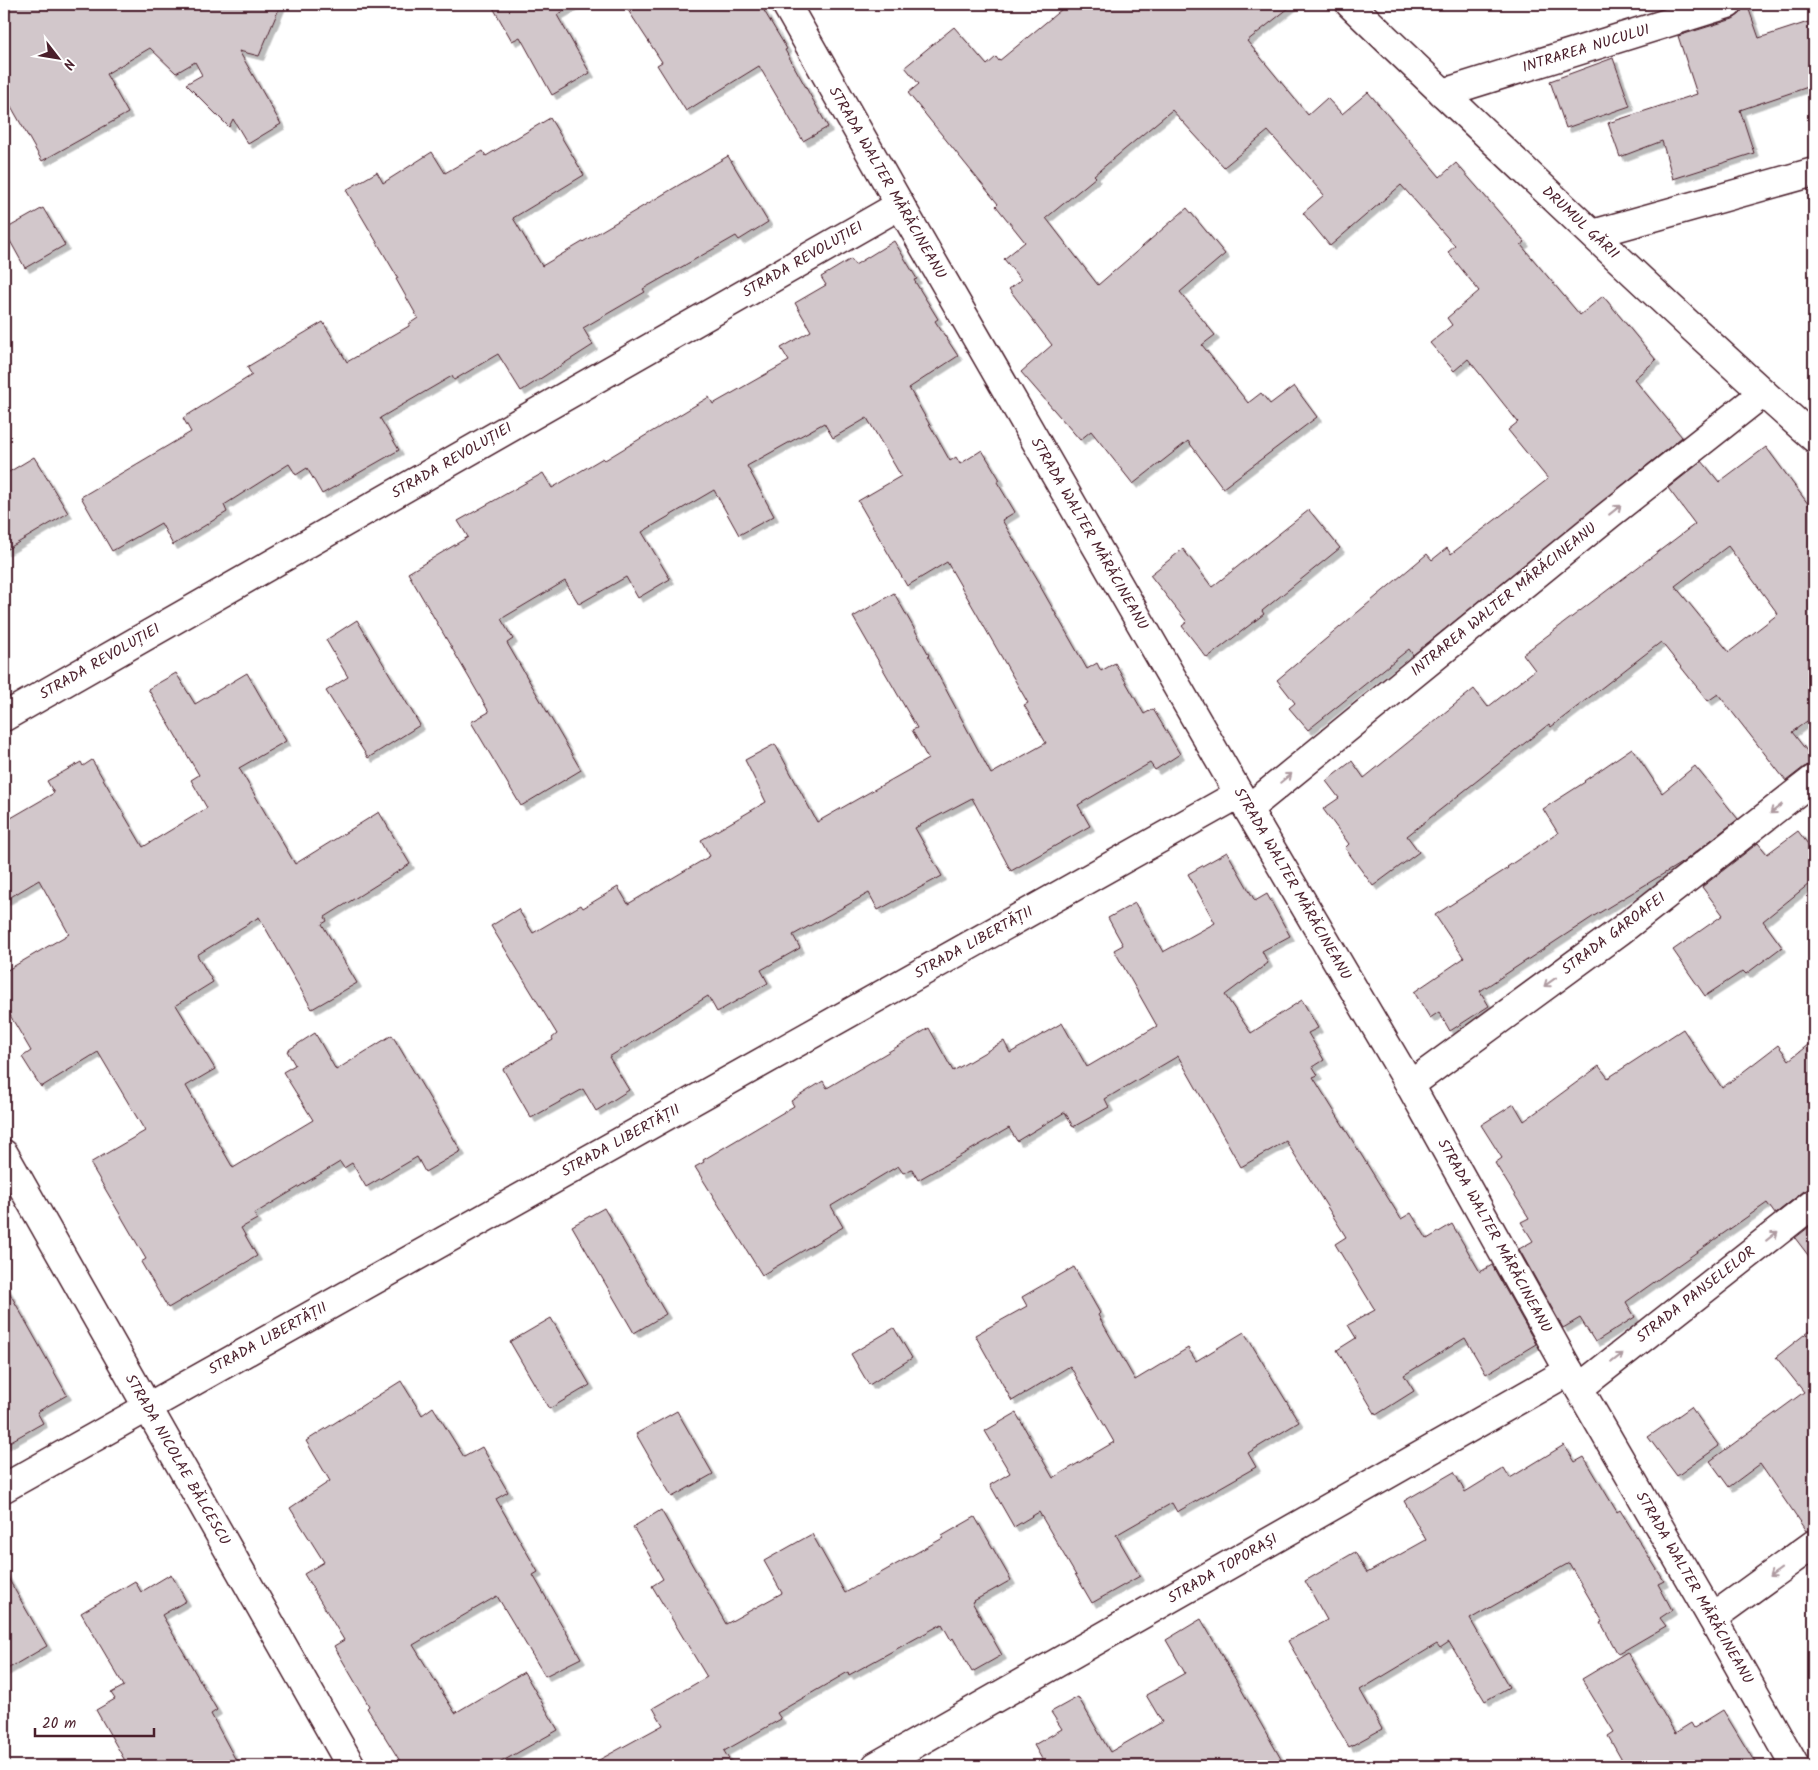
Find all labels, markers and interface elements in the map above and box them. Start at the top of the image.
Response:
street label: INTRAREA NUCULUI [1519,18,1653,80]
north arrow [32,32,82,82]
text: N [56,55,80,74]
street label: STRADA WALTER MĂRĂCINEANU [822,82,952,284]
street label: DRUMUL GĂRII [1536,181,1625,266]
street label: STRADA REVOLUȚIEI [738,215,868,305]
street label: STRADA REVOLUȚIEI [387,416,517,506]
street label: STRADA WALTER MĂRĂCINEANU [1024,433,1154,635]
one-way arrow [1608,504,1621,515]
street label: INTRAREA WALTER MĂRĂCINEANU [1406,517,1602,683]
street label: STRADA REVOLUȚIEI [35,617,165,707]
one-way arrow [1279,773,1292,784]
street label: STRADA WALTER MĂRĂCINEANU [1227,783,1357,985]
one-way arrow [1770,803,1783,814]
street label: STRADA GAROAFEI [1557,886,1672,981]
street label: STRADA LIBERTĂȚII [910,900,1038,986]
one-way arrow [1543,977,1557,987]
street label: STRADA LIBERTĂȚII [557,1098,685,1184]
street label: STRADA WALTER MĂRĂCINEANU [1430,1134,1558,1338]
one-way arrow [1765,1230,1778,1241]
street label: STRADA PANSELELOR [1631,1240,1761,1349]
street label: STRADA LIBERTĂȚII [204,1296,332,1382]
one-way arrow [1610,1352,1623,1363]
street label: STRADA NICOLAE BĂLCESCU [118,1370,236,1550]
street label: STRADA WALTER MĂRĂCINEANU [1629,1487,1759,1689]
street label: STRADA TOPORAȘI [1163,1527,1283,1610]
one-way arrow [1768,1568,1782,1578]
scale bar [35,1705,154,1737]
text: 20 m [42,1712,76,1736]

